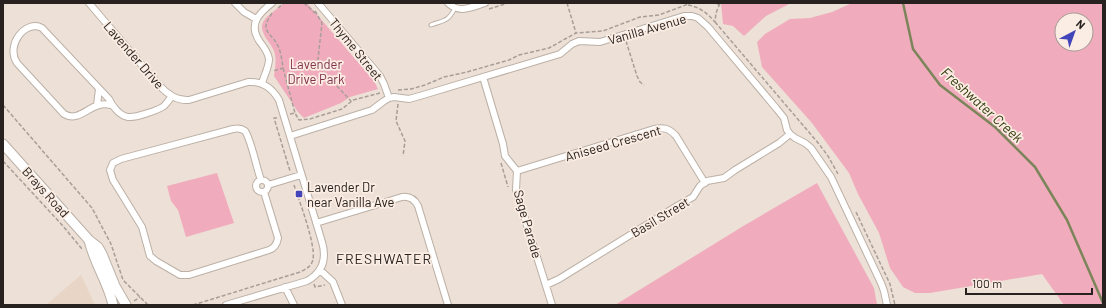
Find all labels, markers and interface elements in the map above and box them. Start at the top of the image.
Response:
street label: Vanilla Avenue [606,10,688,48]
north arrow [1054,12,1094,52]
street label: Thyme Street [326,14,386,84]
text: N [1074,17,1088,31]
street label: Lavender Drive [100,18,168,92]
park label: Lavender Drive Park [287,56,345,87]
water label: Freshwater Creek [938,63,1027,146]
street label: Aniseed Crescent [563,122,663,164]
street label: Brays Road [19,163,73,221]
place label: Lavender Dr near Vanilla Ave [307,179,394,210]
street label: Sage Parade [511,188,545,260]
marker: Lavender Dr near Vanilla Ave [294,189,304,199]
street label: Basil Street [628,193,692,241]
district label: FRESHWATER [336,250,432,267]
scale bar [966,270,1092,296]
text: 100 m [972,276,1002,290]

